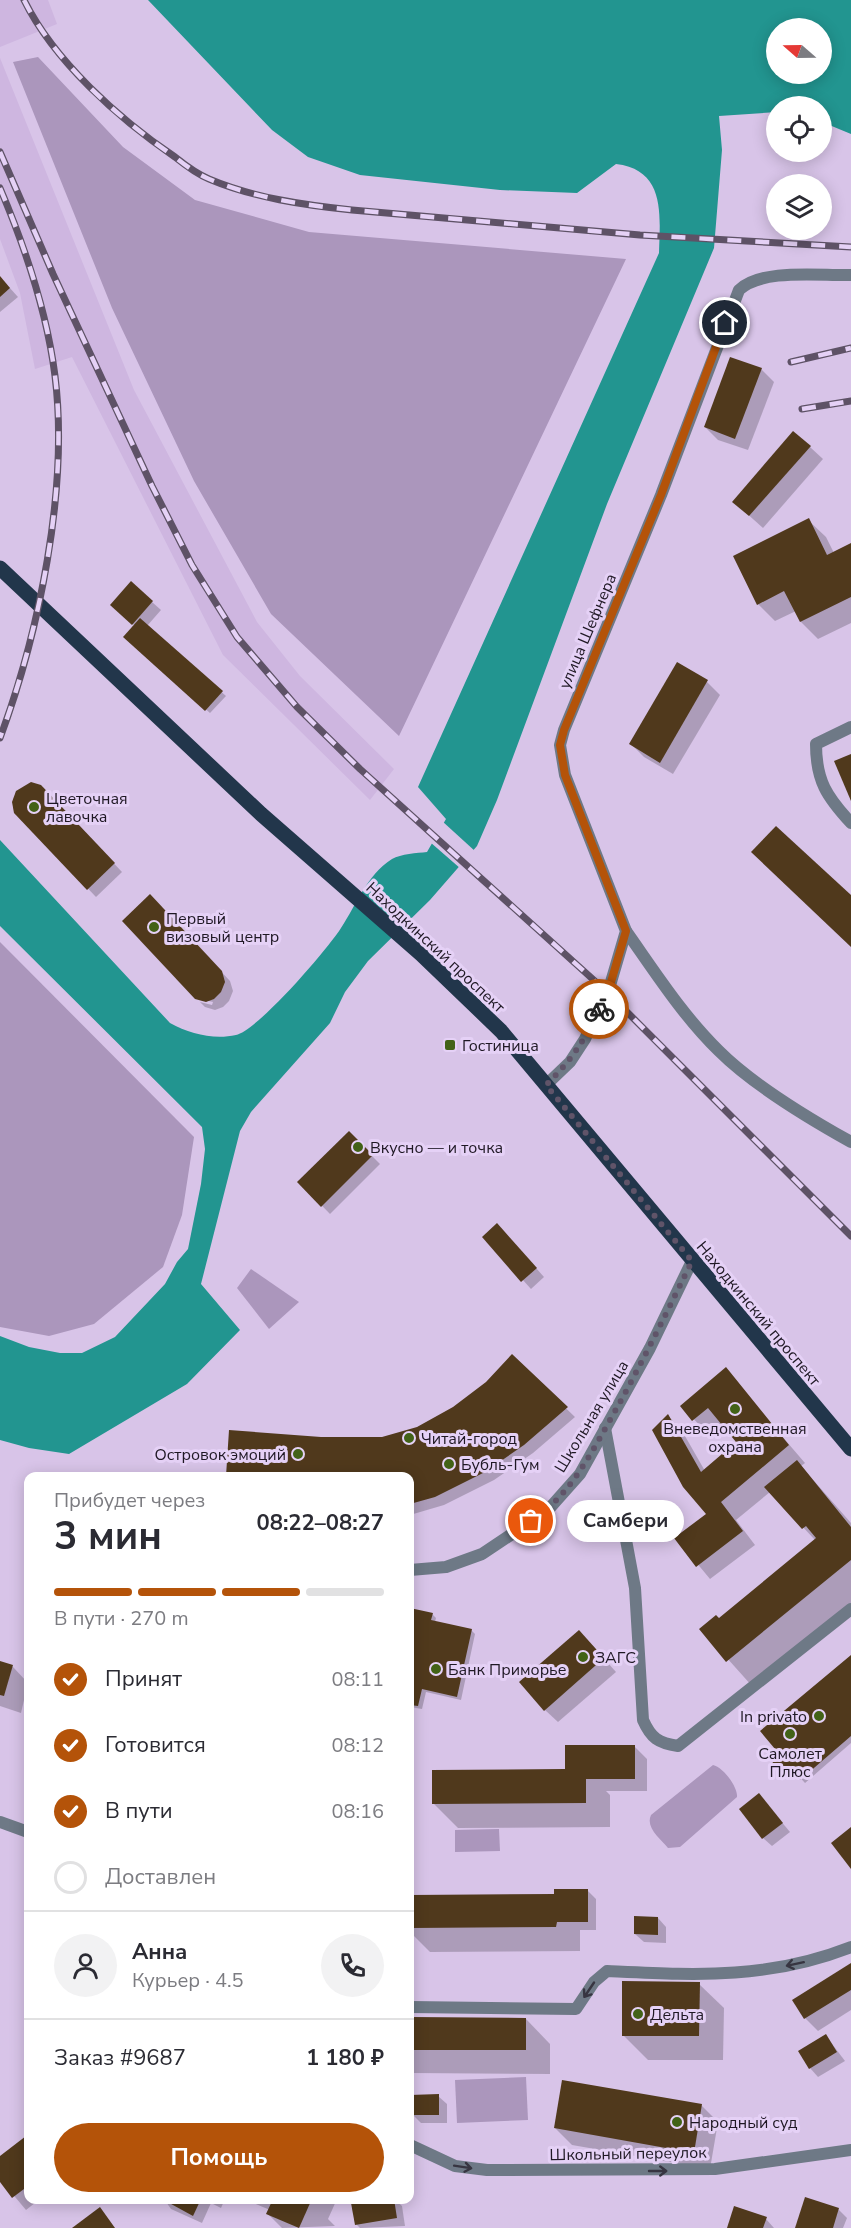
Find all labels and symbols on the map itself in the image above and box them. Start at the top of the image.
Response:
north arrow [766,18,832,84]
pin [699,297,750,348]
street label: улица Шефнера [554,570,622,692]
place label: Цветочная лавочка [46,788,128,828]
marker: Цветочная лавочка [27,800,41,814]
street label: Находкинский проспект [361,877,510,1019]
place label: Первый визовый центр [166,908,279,948]
marker: Первый визовый центр [147,920,161,934]
courier [569,979,629,1039]
place label: Гостиница [462,1035,539,1057]
marker: Гостиница [443,1038,457,1052]
place label: Вкусно — и точка [370,1137,503,1159]
marker: Вкусно — и точка [351,1140,365,1154]
street label: Находкинский проспект [691,1237,826,1391]
street label: Школьная улица [550,1356,634,1477]
marker: Вневедомственная охрана [728,1402,742,1416]
place label: Вневедомственная охрана [663,1418,807,1458]
place label: Читай-город [421,1428,518,1450]
marker: Читай-город [402,1431,416,1445]
place label: Островок эмоций [154,1444,286,1466]
marker: Островок эмоций [291,1447,305,1461]
place label: Бубль-Гум [461,1454,540,1476]
marker: Бубль-Гум [442,1457,456,1471]
pin [505,1495,556,1546]
callout: Самбери [567,1500,684,1542]
place label: ЗАГС [595,1647,636,1669]
marker: ЗАГС [576,1650,590,1664]
place label: Банк Приморье [448,1659,566,1681]
marker: Банк Приморье [429,1662,443,1676]
place label: In privato [740,1706,807,1728]
marker: In privato [812,1709,826,1723]
marker: Самолет Плюс [783,1727,797,1741]
place label: Самолет Плюс [758,1743,823,1783]
one-way arrow [786,1959,806,1970]
one-way arrow [583,1981,595,1998]
place label: Дельта [650,2004,704,2026]
marker: Дельта [631,2007,645,2021]
place label: Народный суд [689,2112,798,2134]
marker: Народный суд [670,2115,684,2129]
street label: Школьный переулок [549,2142,707,2166]
one-way arrow [453,2162,473,2173]
one-way arrow [648,2165,668,2177]

